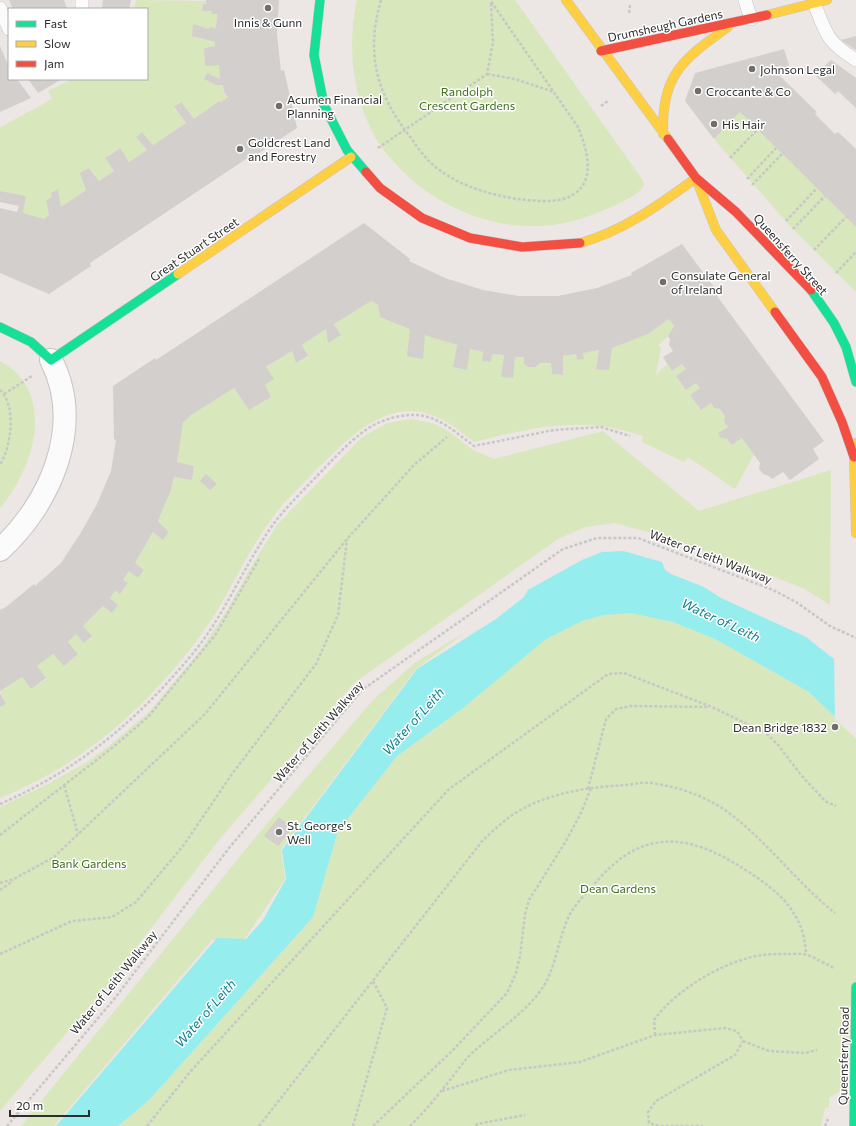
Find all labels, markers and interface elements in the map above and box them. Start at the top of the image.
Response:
marker: Innis & Gunn [263,3,273,13]
street label: Drumsheugh Gardens [606,6,724,44]
legend [8,8,148,80]
place label: Innis & Gunn [234,15,302,29]
text: Fast [44,16,67,30]
text: Slow [44,36,71,50]
text: Jam [44,56,64,71]
place label: Johnson Legal [760,62,835,77]
marker: Johnson Legal [747,64,757,74]
park label: Randolph Crescent Gardens [419,84,515,112]
place label: Croccante & Co [706,84,791,98]
marker: Croccante & Co [693,86,703,96]
place label: Acumen Financial Planning [287,92,382,120]
marker: Acumen Financial Planning [274,101,284,111]
place label: His Hair [722,117,765,131]
marker: His Hair [709,119,719,129]
place label: Goldcrest Land and Forestry [248,135,330,163]
marker: Goldcrest Land and Forestry [235,144,245,154]
street label: Queensferry Street [751,211,831,297]
street label: Great Stuart Street [147,214,241,284]
place label: Consulate General of Ireland [671,268,771,296]
marker: Consulate General of Ireland [658,277,668,287]
street label: Water of Leith Walkway [648,526,774,586]
water label: Water of Leith [679,595,763,645]
street label: Water of Leith Walkway [270,677,366,785]
water label: Water of Leith [379,684,447,758]
place label: Dean Bridge 1832 [733,720,827,734]
marker: Dean Bridge 1832 [830,722,840,732]
place label: St. George's Well [287,818,352,846]
marker: St. George's Well [274,827,284,837]
park label: Bank Gardens [52,856,126,870]
park label: Dean Gardens [580,881,656,895]
street label: Water of Leith Walkway [67,927,159,1037]
water label: Water of Leith [171,976,239,1050]
street label: Queensferry Road [835,1007,851,1105]
scale bar [10,1092,89,1118]
text: 20 m [16,1098,43,1112]

